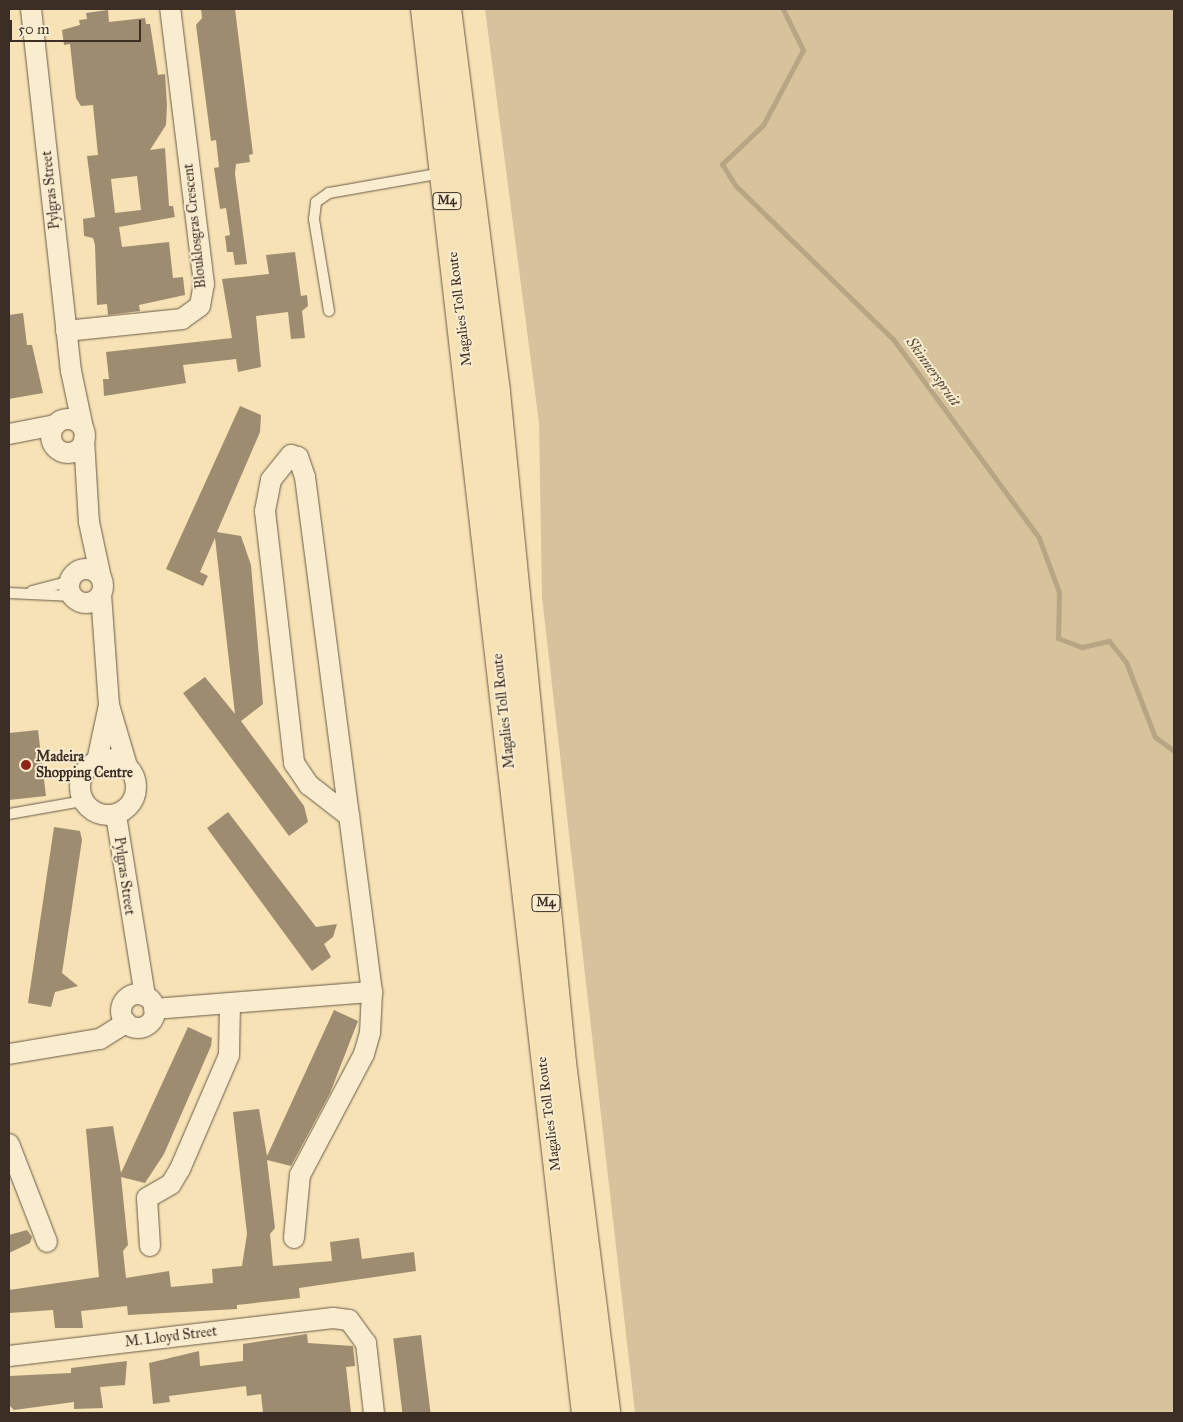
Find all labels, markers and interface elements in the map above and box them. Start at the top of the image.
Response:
scale bar [12,10,144,42]
text: 50 m [18,20,50,38]
street label: Pylgras Street [39,150,63,230]
street label: Blouklosgras Crescent [180,163,210,289]
road number: M4 [432,192,462,210]
street label: Magalies Toll Route [445,251,475,367]
water label: Skinnerspruit [902,334,964,410]
street label: Magalies Toll Route [490,653,518,769]
place label: Madeira Shopping Centre [36,749,133,782]
marker: Madeira Shopping Centre [20,759,32,771]
street label: Pylgras Street [110,836,138,916]
road number: M4 [531,894,561,912]
street label: Magalies Toll Route [534,1056,564,1172]
street label: M. Lloyd Street [124,1323,218,1351]

